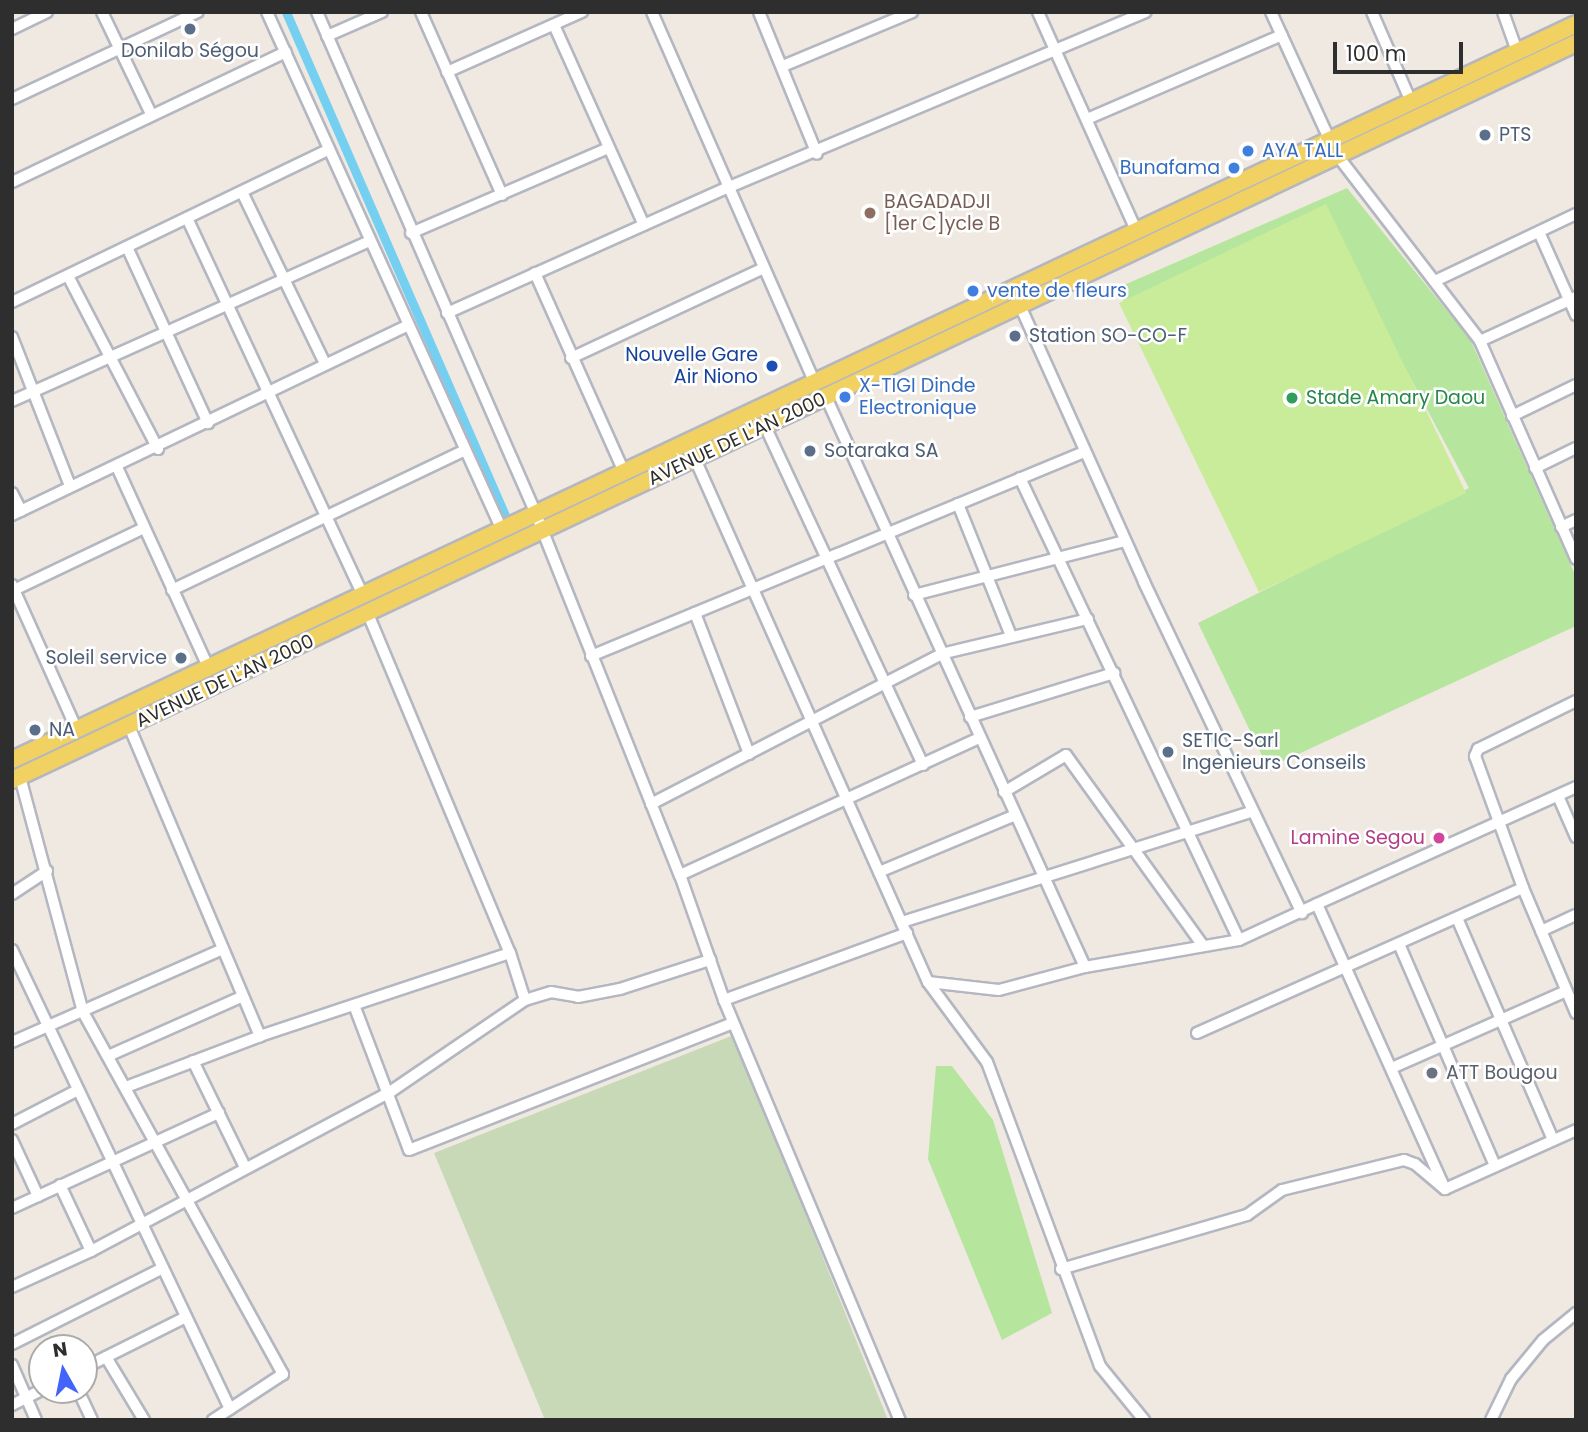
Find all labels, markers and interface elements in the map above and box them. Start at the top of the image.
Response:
marker: Donilab Ségou [182,21,198,37]
scale bar [1336,28,1466,72]
text: 100 m [1346,39,1406,68]
place label: Donilab Ségou [121,40,259,62]
place label: PTS [1499,124,1531,146]
marker: PTS [1477,127,1493,143]
place label: AYA TALL [1262,140,1343,162]
marker: AYA TALL [1240,143,1256,159]
place label: Bunafama [1120,157,1220,179]
marker: Bunafama [1226,160,1242,176]
place label: BAGADADJI [1er C]ycle B [884,191,1000,235]
marker: BAGADADJI [1er C]ycle B [862,205,878,221]
place label: vente de fleurs [987,280,1127,302]
marker: vente de fleurs [965,283,981,299]
place label: Station SO-CO-F [1029,325,1187,347]
marker: Station SO-CO-F [1007,328,1023,344]
place label: Nouvelle Gare Air Niono [625,344,758,388]
marker: Nouvelle Gare Air Niono [764,358,780,374]
place label: X-TIGI Dinde Electronique [859,375,977,419]
place label: Stade Amary Daou [1306,387,1485,409]
street label: AVENUE DE L'AN 2000 [644,388,830,490]
marker: X-TIGI Dinde Electronique [837,389,853,405]
marker: Stade Amary Daou [1284,390,1300,406]
place label: Sotaraka SA [824,440,939,462]
marker: Sotaraka SA [802,443,818,459]
street label: AVENUE DE L'AN 2000 [132,630,318,732]
place label: Soleil service [45,647,167,669]
marker: Soleil service [173,650,189,666]
place label: NA [49,719,75,741]
marker: NA [27,722,43,738]
place label: SETIC-Sarl Ingenieurs Conseils [1182,730,1366,774]
marker: SETIC-Sarl Ingenieurs Conseils [1160,744,1176,760]
place label: Lamine Segou [1291,827,1425,849]
marker: Lamine Segou [1431,830,1447,846]
place label: ATT Bougou [1446,1062,1558,1084]
marker: ATT Bougou [1424,1065,1440,1081]
north arrow [28,1334,98,1404]
text: N [51,1335,69,1364]

